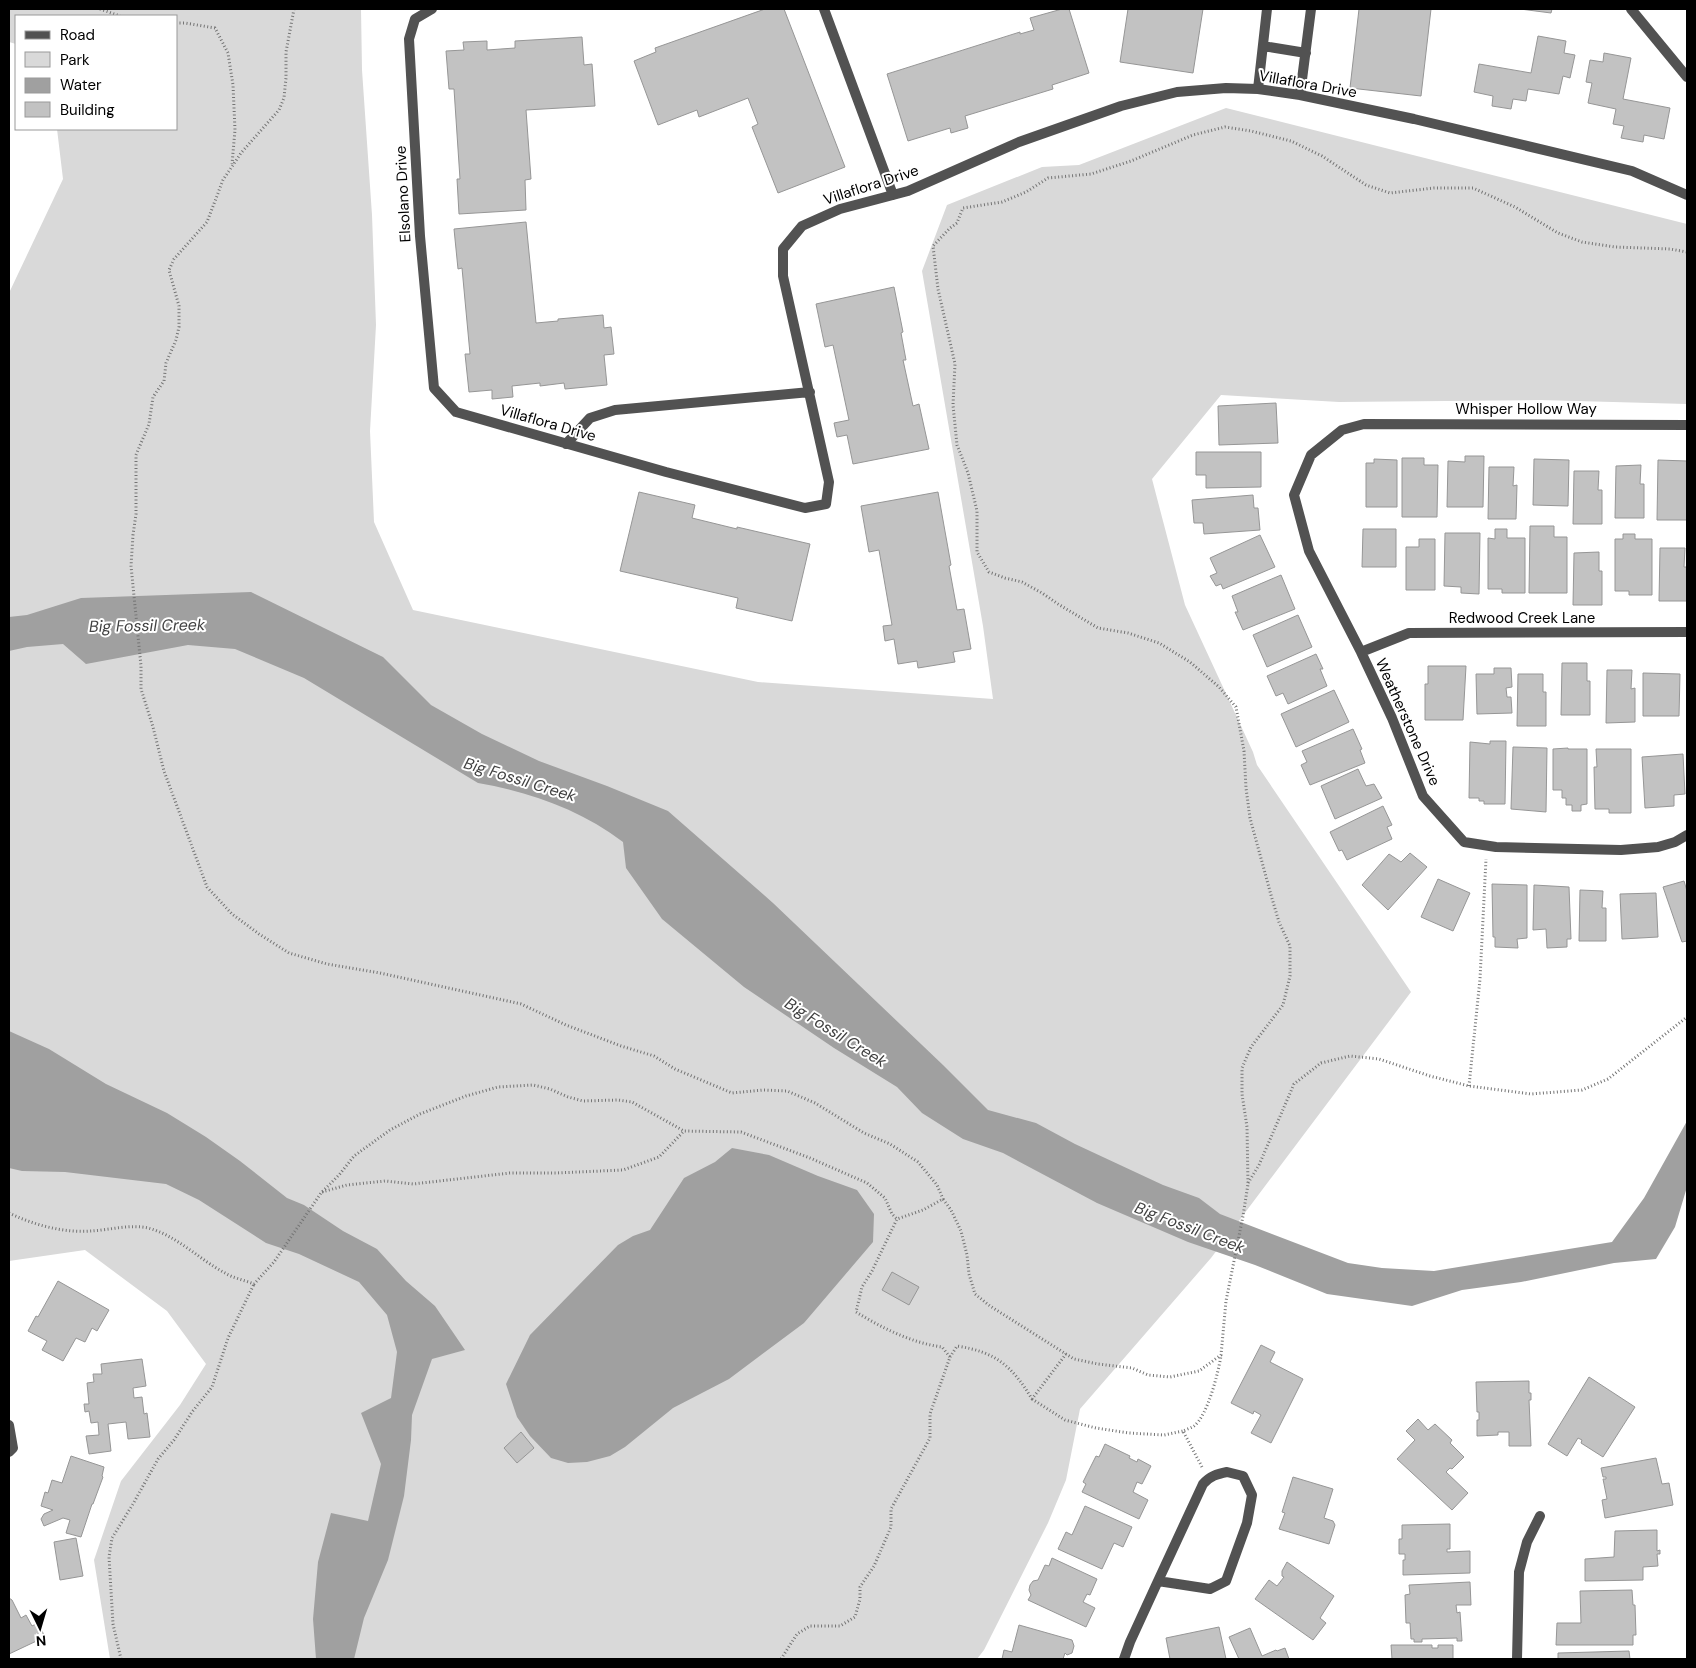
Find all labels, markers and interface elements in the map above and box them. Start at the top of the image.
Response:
legend [15,15,178,130]
text: Road [60,25,95,45]
text: Park [60,50,90,70]
street label: Villaflora Drive [1257,66,1359,102]
text: Water [60,75,102,95]
text: Building [60,100,115,120]
street label: Elsolano Drive [390,145,416,243]
street label: Villaflora Drive [821,160,921,210]
street label: Whisper Hollow Way [1455,399,1597,419]
street label: Villaflora Drive [498,400,598,446]
street label: Redwood Creek Lane [1449,608,1595,628]
water label: Big Fossil Creek [89,614,206,637]
street label: Weatherstone Drive [1371,655,1445,789]
water label: Big Fossil Creek [461,752,579,807]
water label: Big Fossil Creek [781,993,891,1073]
water label: Big Fossil Creek [1132,1197,1249,1258]
north arrow [15,1603,65,1653]
text: N [35,1632,47,1650]

